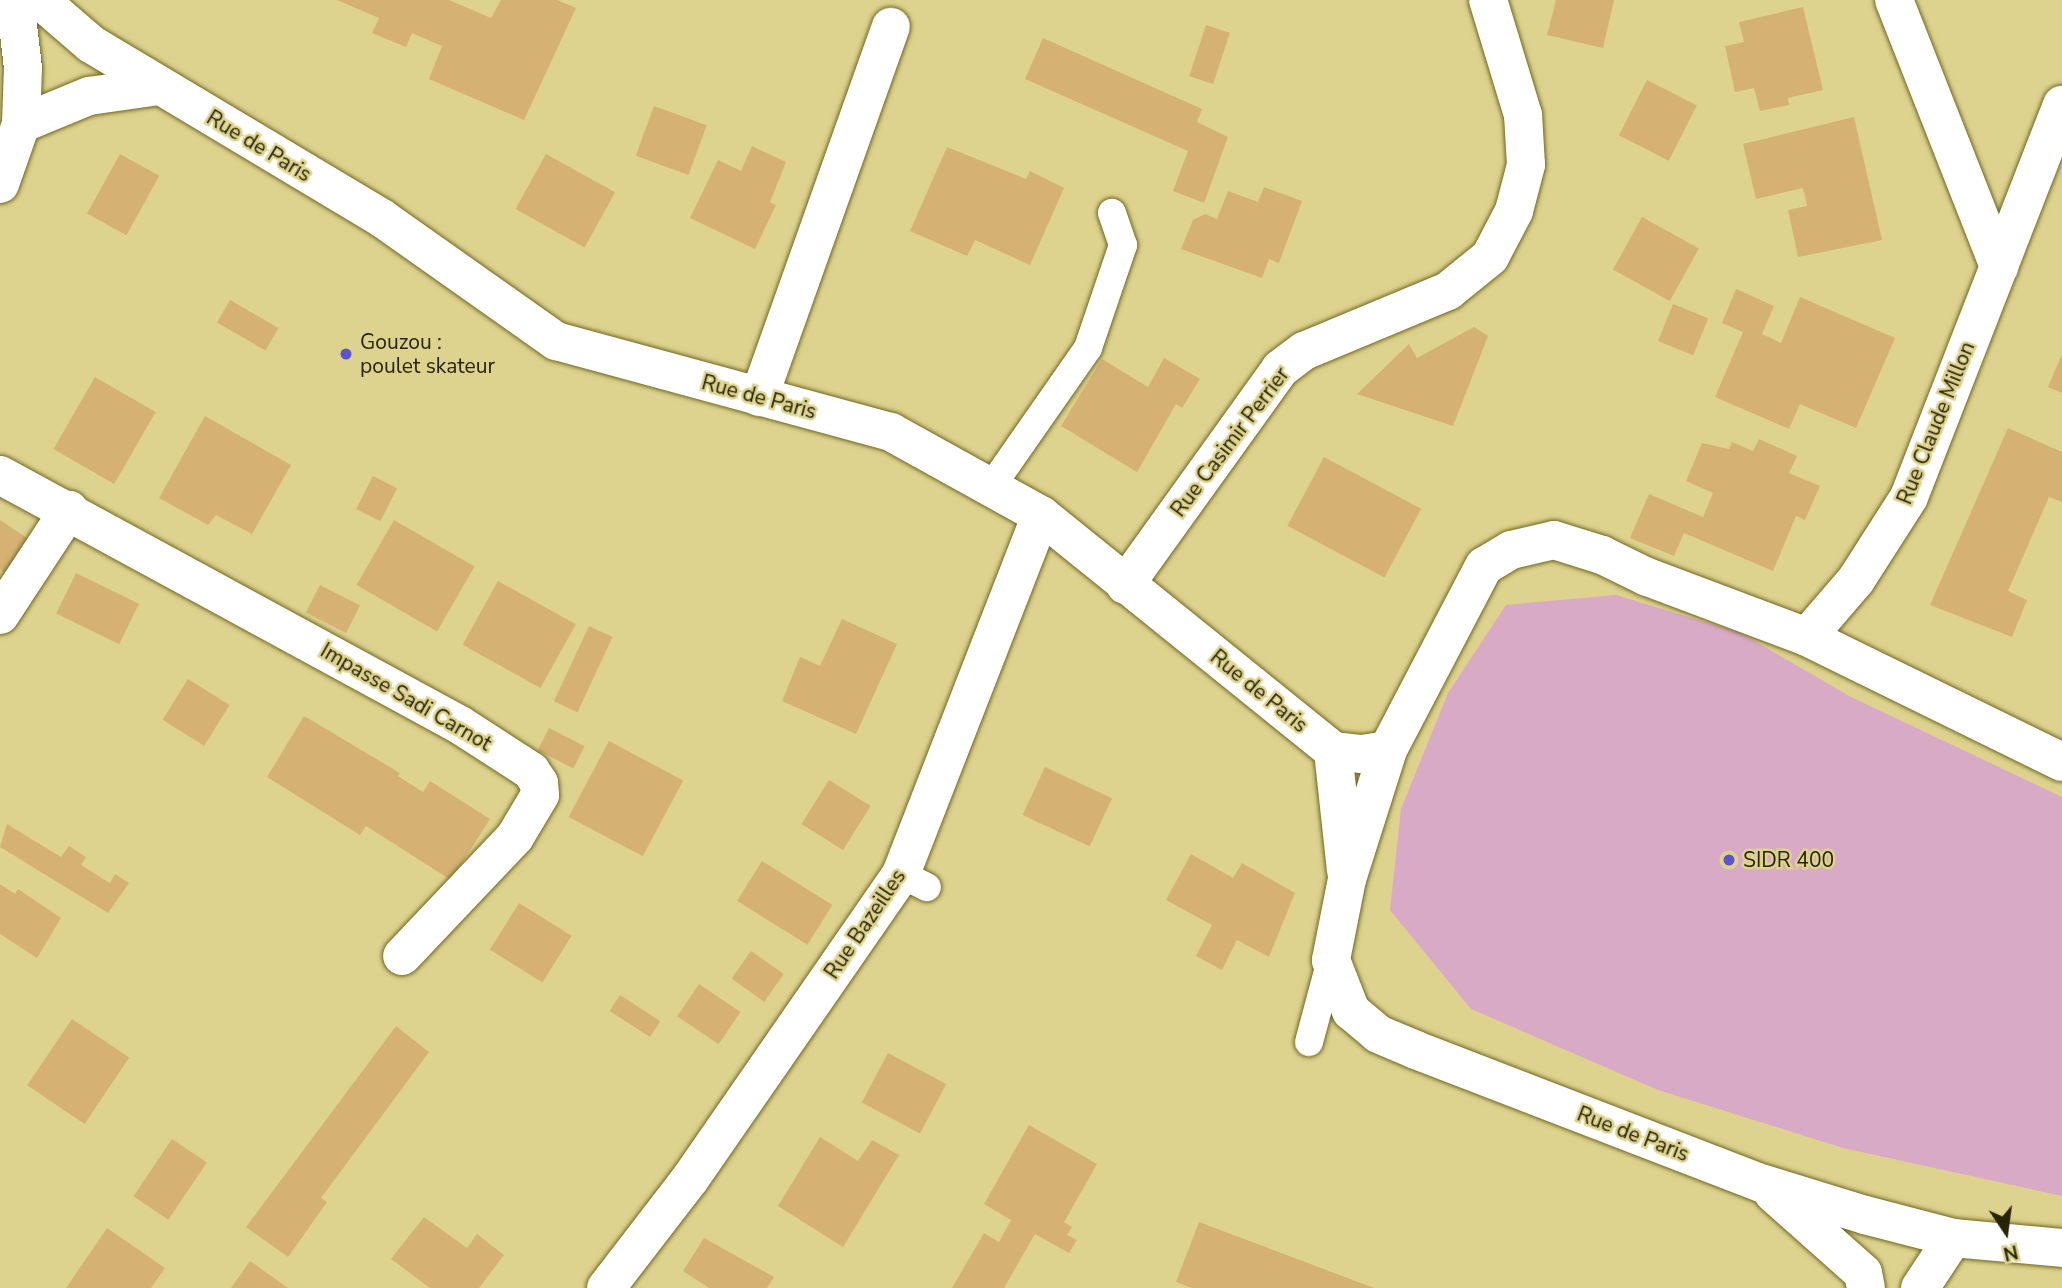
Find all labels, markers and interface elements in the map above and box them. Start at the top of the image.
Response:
street label: Rue de Paris [202,105,316,187]
place label: Gouzou : poulet skateur [360,329,495,379]
street label: Rue Claude Millon [1892,338,1980,508]
marker: Gouzou : poulet skateur [338,346,354,362]
street label: Rue Casimir Perrier [1166,362,1294,522]
street label: Rue de Paris [699,370,819,424]
street label: Impasse Sadi Carnot [316,638,496,756]
street label: Rue de Paris [1205,644,1313,738]
place label: SIDR 400 [1743,847,1834,873]
marker: SIDR 400 [1721,852,1737,868]
street label: Rue Bazeilles [819,864,911,984]
street label: Rue de Paris [1574,1101,1692,1167]
north arrow [1971,1197,2041,1267]
text: N [2001,1238,2021,1267]

